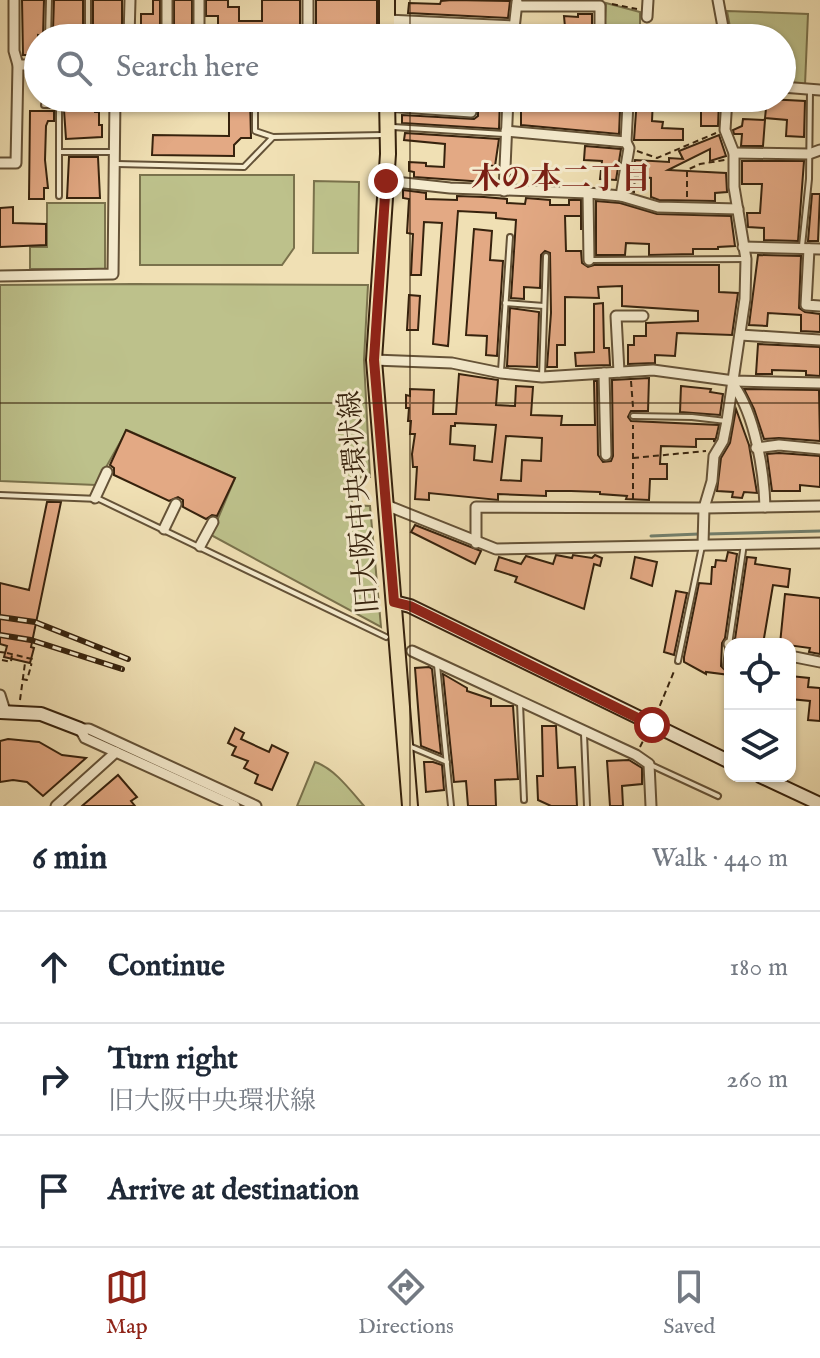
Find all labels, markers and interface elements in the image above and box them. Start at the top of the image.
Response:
search box [24,24,796,112]
icon: search [52,46,96,90]
text: Search here [116,49,259,87]
district label: 木の本二丁目 [471,161,651,199]
route end [368,163,404,199]
street label: 旧大阪中央環状線 [333,389,387,615]
map controls [724,638,796,782]
button: locate [724,638,796,710]
route start [634,707,670,743]
button: layers [724,710,796,782]
text: 6 min [32,837,107,880]
text: Walk · 440 m [651,842,788,875]
icon: ahead [32,945,76,989]
text: Continue [108,948,225,986]
text: 180 m [730,951,788,984]
text: Turn right [108,1041,238,1079]
icon: right [32,1057,76,1101]
text: 260 m [726,1063,788,1096]
text: 旧大阪中央環状線 [108,1085,316,1118]
icon: arrive [32,1169,76,1213]
text: Arrive at destination [108,1172,359,1210]
tab: Map [105,1265,149,1341]
tab: Directions [358,1265,454,1341]
tab: Saved [663,1265,715,1341]

